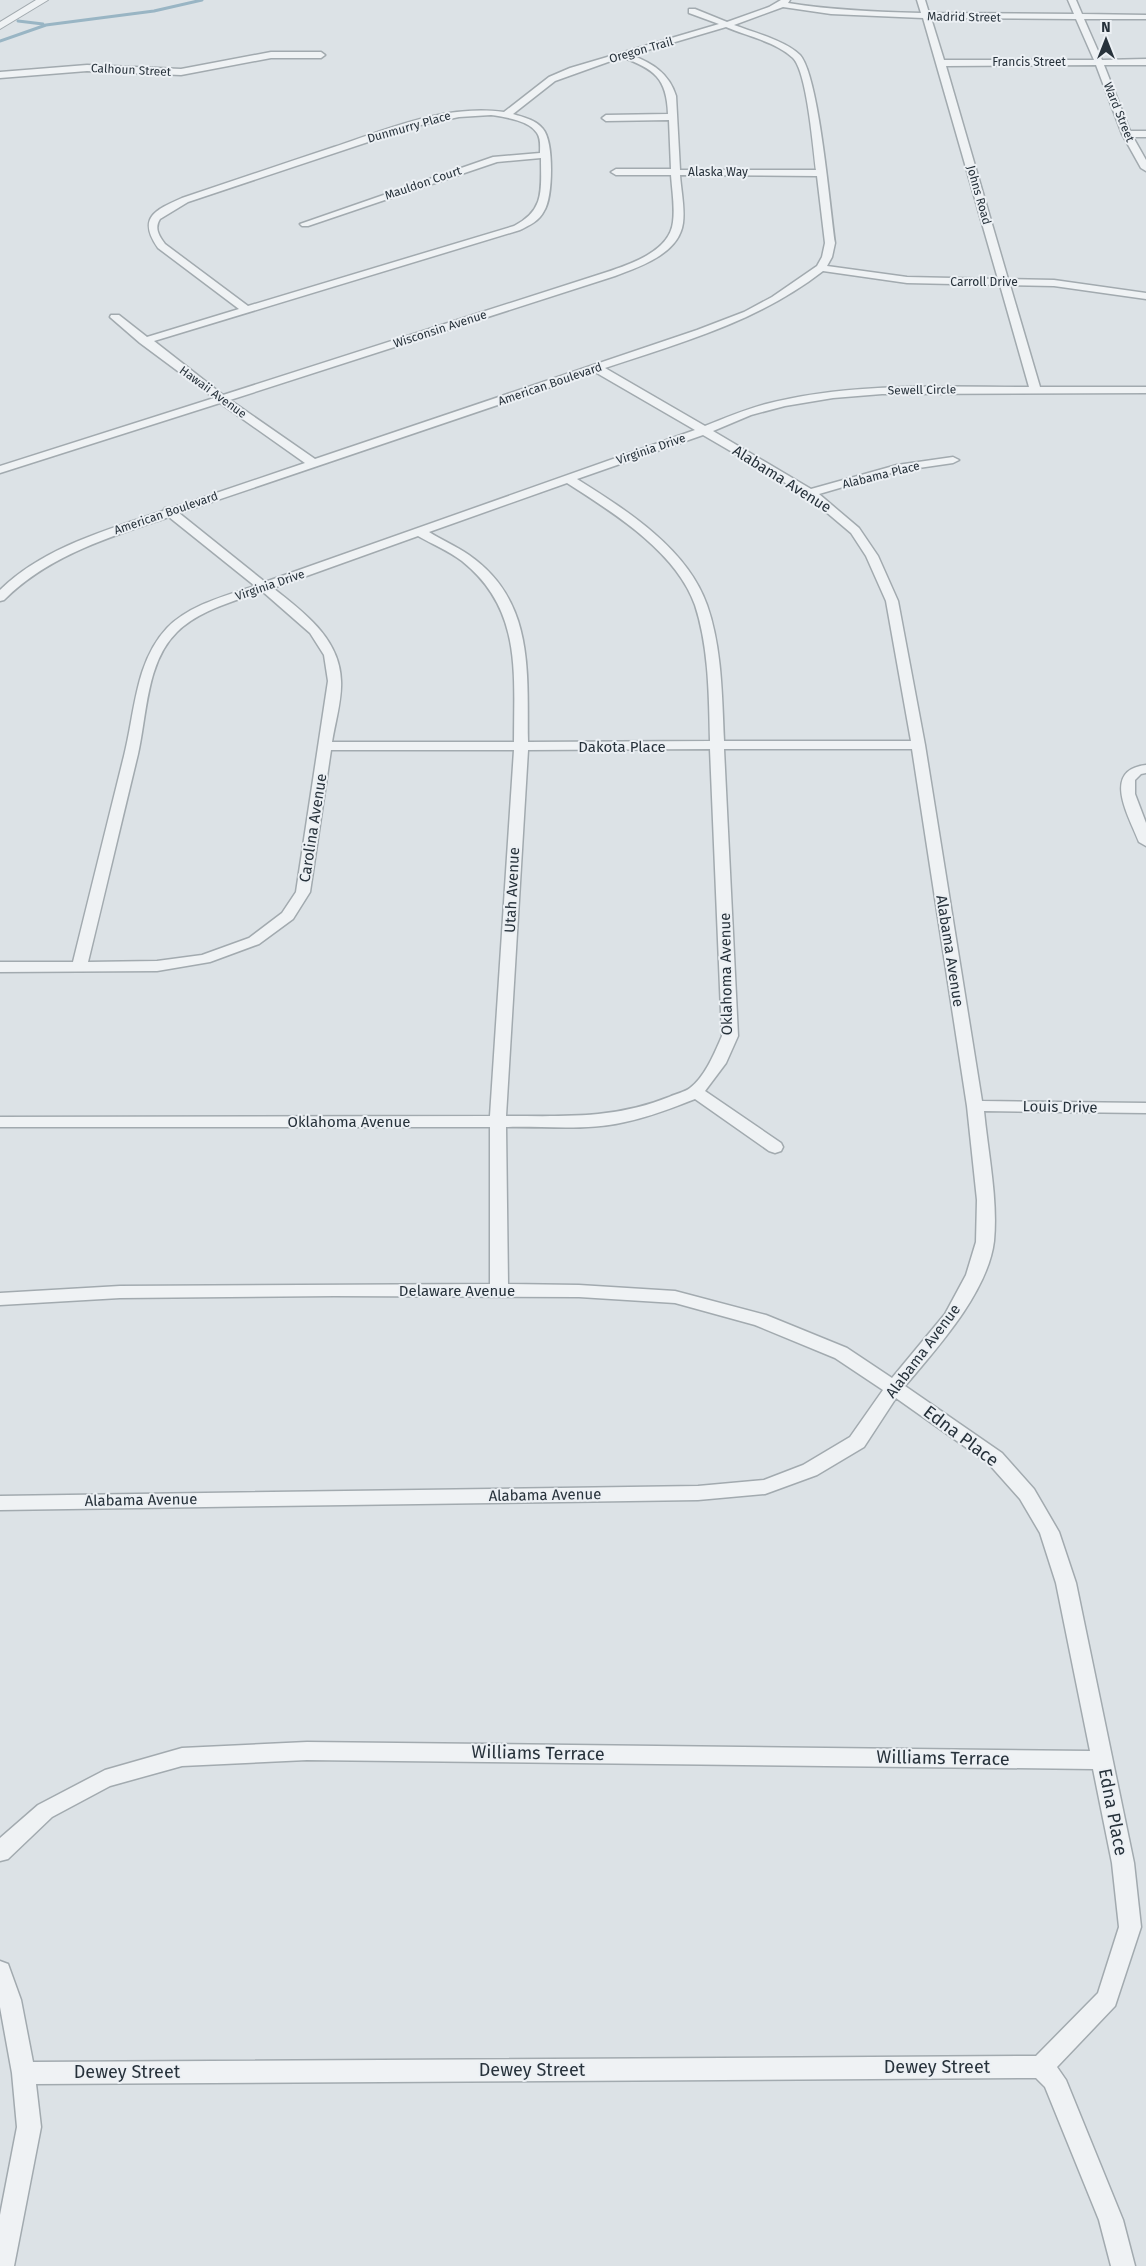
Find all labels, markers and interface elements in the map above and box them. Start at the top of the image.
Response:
street label: Madrid Street [927,9,1002,25]
north arrow [1081,15,1131,65]
text: N [1101,19,1111,36]
street label: Oregon Trail [607,34,675,66]
street label: Francis Street [992,55,1067,69]
street label: Calhoun Street [91,61,172,79]
street label: Ward Street [1101,80,1138,145]
street label: Dunmurry Place [366,108,452,146]
street label: Mauldon Court [383,163,464,203]
street label: Johns Road [964,164,994,226]
street label: Alaska Way [688,165,748,179]
street label: Carroll Drive [950,275,1018,289]
street label: Wisconsin Avenue [391,307,489,351]
street label: American Boulevard [496,360,604,408]
street label: Hawaii Avenue [177,363,249,421]
street label: Sewell Circle [888,382,956,398]
street label: Virginia Drive [614,431,688,467]
street label: Alabama Avenue [729,441,835,517]
street label: Alabama Place [841,459,921,491]
street label: American Boulevard [112,489,220,537]
street label: Virginia Drive [233,567,307,603]
street label: Dakota Place [578,738,666,756]
street label: Carolina Avenue [296,772,330,884]
street label: Utah Avenue [501,847,523,933]
street label: Alabama Avenue [932,894,968,1008]
street label: Oklahoma Avenue [716,912,736,1036]
street label: Louis Drive [1022,1097,1098,1117]
street label: Oklahoma Avenue [288,1113,410,1131]
street label: Delaware Avenue [399,1282,515,1300]
street label: Alabama Avenue [882,1301,964,1401]
street label: Edna Place [919,1401,1003,1471]
street label: Alabama Avenue [488,1485,602,1505]
street label: Alabama Avenue [84,1490,198,1510]
street label: Williams Terrace [471,1741,605,1765]
street label: Williams Terrace [876,1746,1010,1770]
street label: Edna Place [1094,1766,1132,1858]
street label: Dewey Street [884,2056,991,2078]
street label: Dewey Street [479,2059,586,2081]
street label: Dewey Street [74,2061,181,2083]

